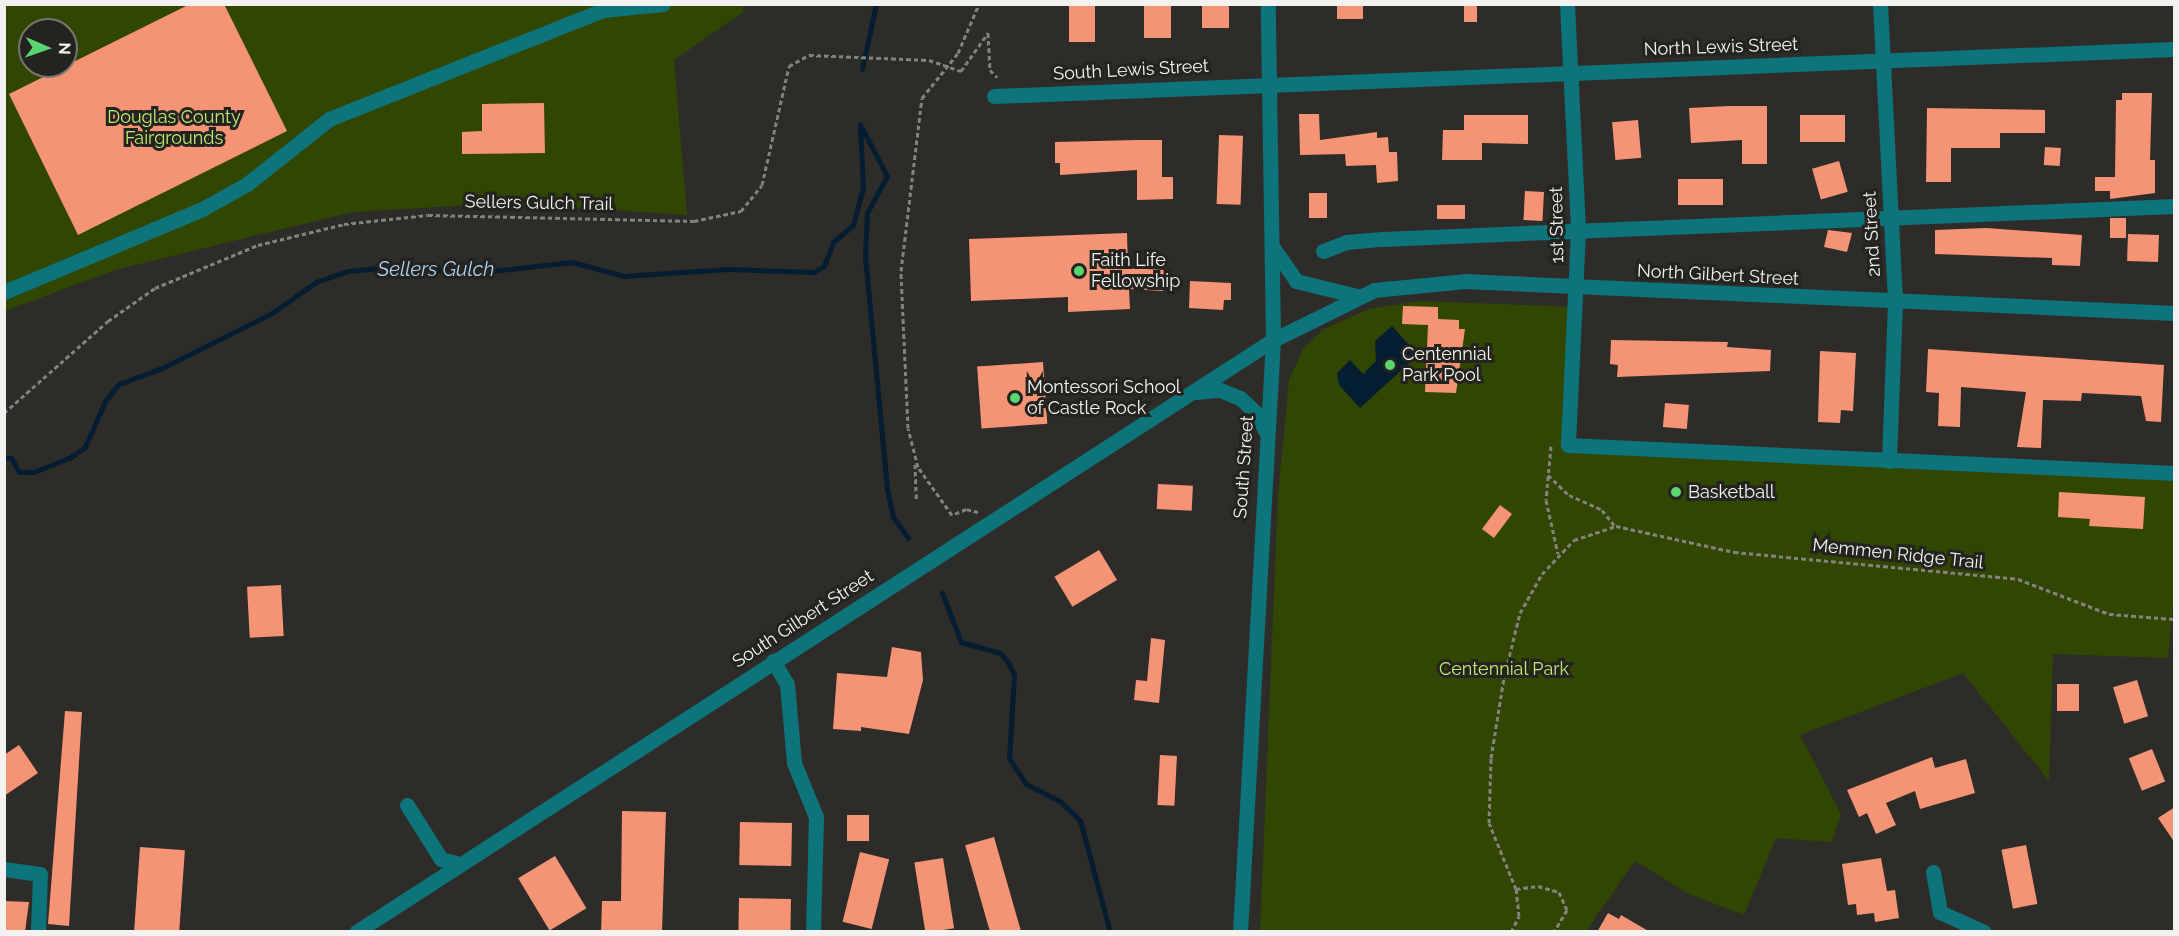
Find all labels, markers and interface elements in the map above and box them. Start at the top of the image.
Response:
north arrow [18,18,78,78]
street label: North Lewis Street [1644,34,1798,60]
text: N [55,42,74,55]
street label: South Lewis Street [1053,55,1209,85]
park label: Douglas County Fairgrounds [107,107,241,150]
street label: 1st Street [1546,186,1568,264]
street label: Sellers Gulch Trail [464,191,614,215]
street label: 2nd Street [1859,191,1885,277]
place label: Faith Life Fellowship [1091,250,1180,292]
water label: Sellers Gulch [378,257,494,281]
street label: North Gilbert Street [1636,260,1800,290]
marker: Faith Life Fellowship [1072,264,1086,278]
place label: Centennial Park Pool [1402,344,1491,386]
marker: Centennial Park Pool [1383,358,1397,372]
place label: Montessori School of Castle Rock [1027,377,1181,420]
marker: Montessori School of Castle Rock [1008,391,1022,405]
street label: South Street [1230,415,1258,519]
place label: Basketball [1688,481,1775,503]
marker: Basketball [1669,485,1683,499]
street label: Memmen Ridge Trail [1811,534,1985,574]
street label: South Gilbert Street [728,565,878,673]
park label: Centennial Park [1439,658,1569,680]

